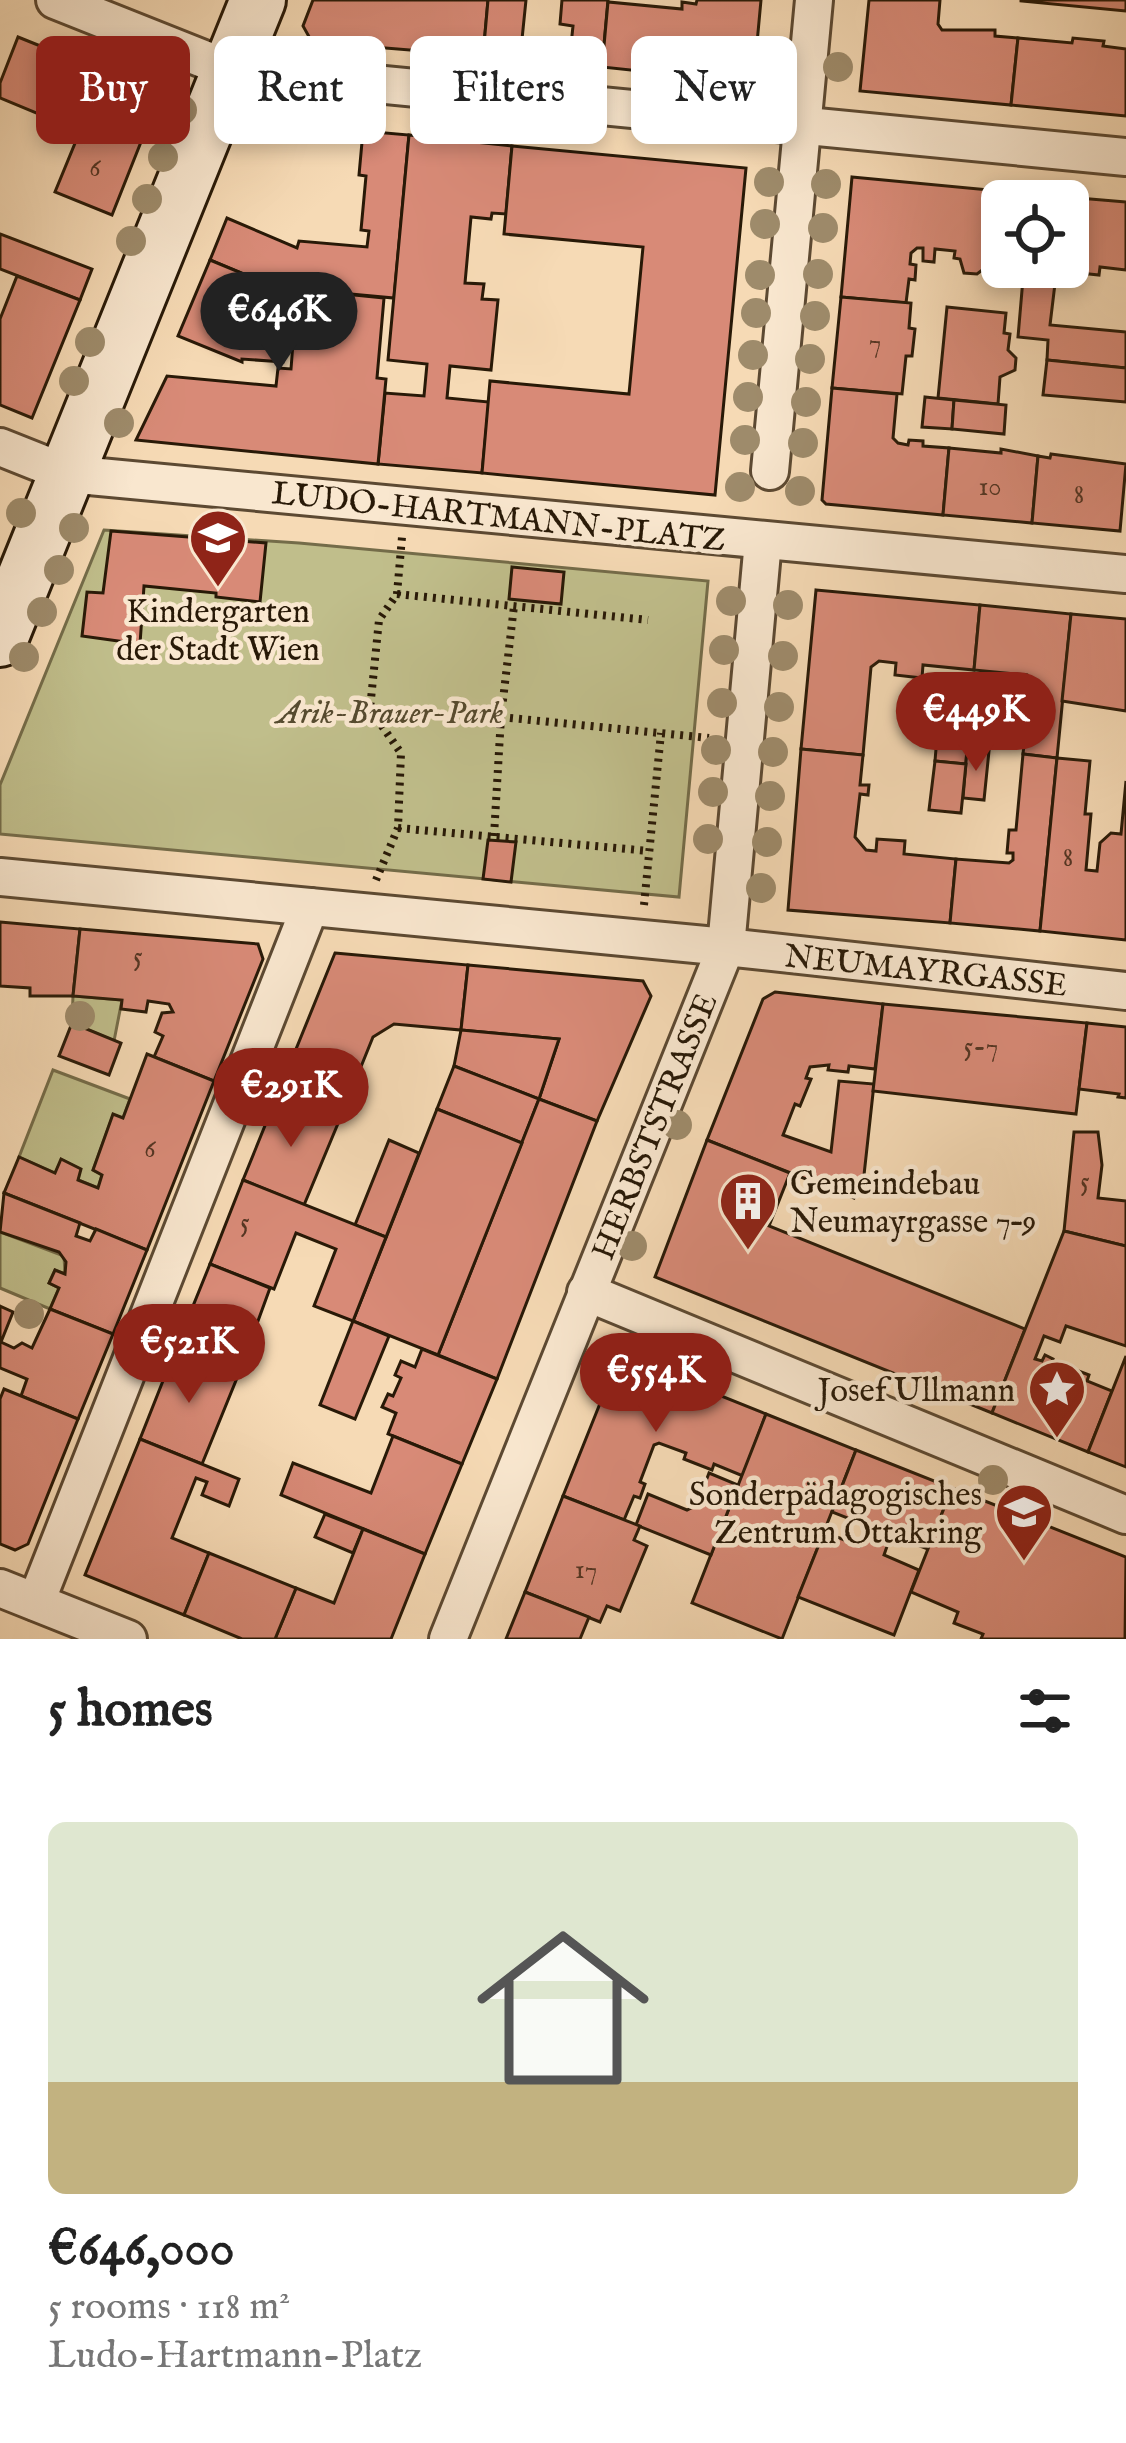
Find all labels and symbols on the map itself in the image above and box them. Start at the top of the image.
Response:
house number: 6 [89,152,101,186]
pin: €646K [195,272,363,374]
house number: 7 [869,327,881,361]
house number: 10 [978,471,1002,505]
street label: LUDO-HARTMANN-PLATZ [270,473,728,563]
house number: 8 [1074,479,1084,513]
school or university icon: Kindergarten der Stadt Wien [187,507,249,589]
place label: Kindergarten der Stadt Wien [116,592,320,672]
pin: €449K [892,672,1060,774]
park label: Arik-Brauer-Park [274,693,503,735]
house number: 8 [1063,842,1073,876]
street label: NEUMAYRGASSE [782,936,1069,1008]
house number: 5 [133,941,143,975]
street label: HERBSTSTRASSE [583,988,728,1267]
house number: 5-7 [964,1031,998,1065]
pin: €291K [207,1048,375,1150]
house number: 6 [144,1133,156,1167]
place label: Gemeindebau Neumayrgasse 7–9 [790,1164,1036,1244]
house number: 5 [1080,1166,1090,1200]
building icon: Gemeindebau Neumayrgasse 7–9 [717,1170,779,1252]
house number: 5 [240,1207,250,1241]
pin: €521K [105,1304,273,1406]
pin: €554K [572,1333,740,1435]
place icon: Josef Ullmann [1026,1358,1088,1440]
place label: Josef Ullmann [814,1371,1015,1413]
place label: Sonderpädagogisches Zentrum Ottakring [689,1475,983,1555]
school or university icon: Sonderpädagogisches Zentrum Ottakring [993,1481,1055,1563]
house number: 17 [575,1554,597,1588]

